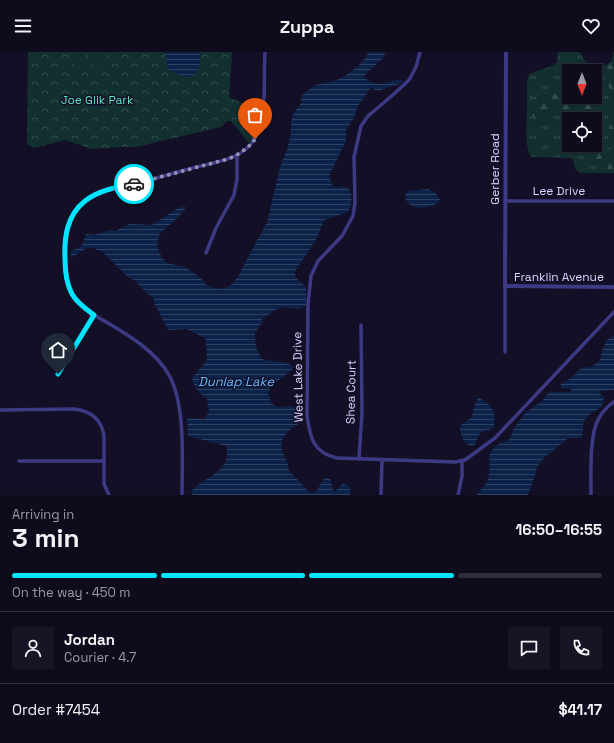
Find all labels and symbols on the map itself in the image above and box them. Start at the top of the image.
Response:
north arrow [562,64,602,104]
park label: Joe Glik Park [61,92,134,108]
pin [238,98,272,139]
street label: Gerber Road [487,133,503,205]
courier [114,164,154,204]
street label: Lee Drive [533,183,585,199]
street label: Franklin Avenue [514,269,604,285]
street label: West Lake Drive [289,331,307,423]
pin [41,333,75,374]
street label: Shea Court [342,360,360,424]
water label: Dunlap Lake [198,373,275,390]

